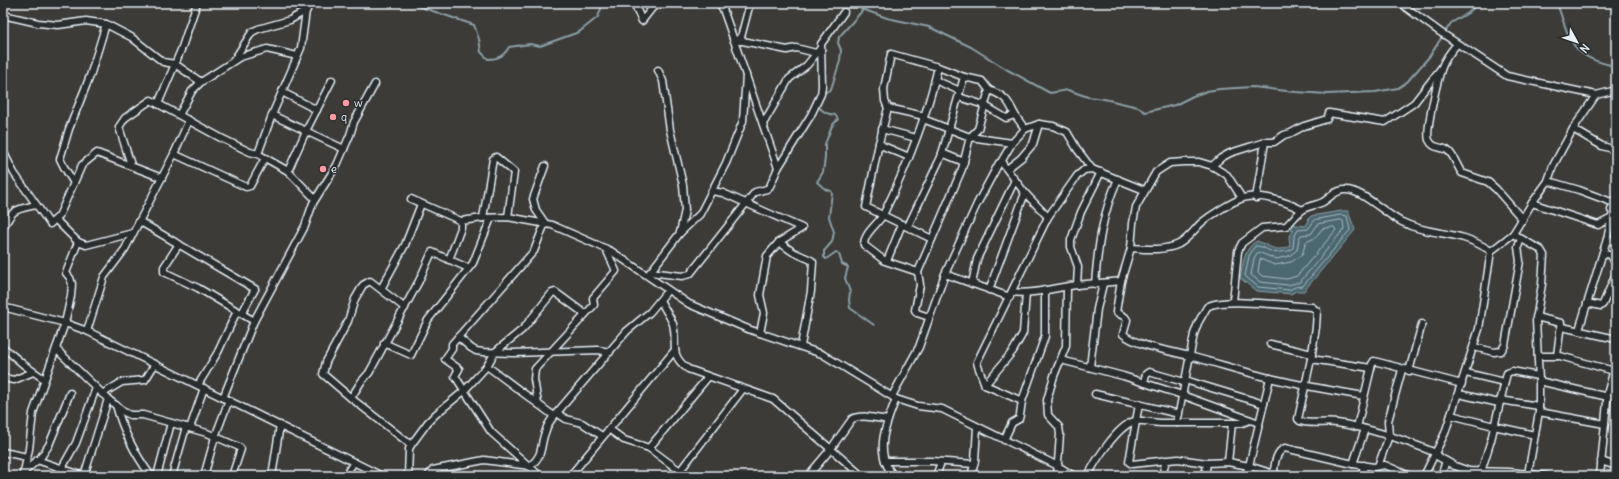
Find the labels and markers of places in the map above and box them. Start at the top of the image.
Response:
place label: w [354,96,363,110]
marker: w [341,98,351,108]
place label: q [341,110,347,124]
marker: q [328,112,338,122]
place label: e [331,162,337,176]
marker: e [318,164,328,174]

